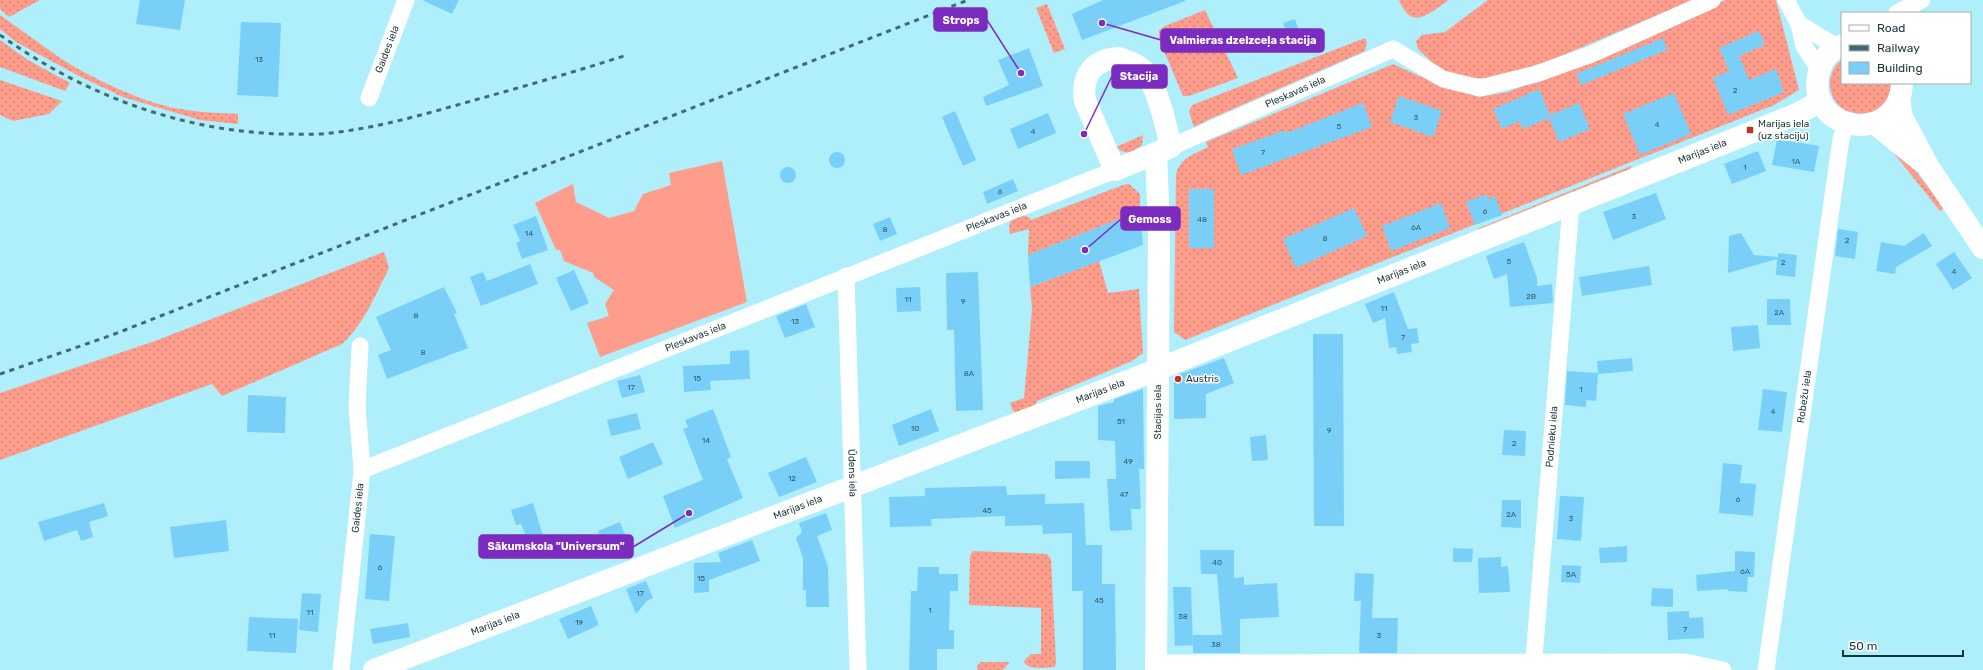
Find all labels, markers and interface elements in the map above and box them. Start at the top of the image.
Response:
callout: Strops [934,8,987,31]
legend [1841,12,1971,84]
text: Strops [942,14,980,27]
text: Road [1877,21,1905,35]
street label: Gaides iela [373,24,402,75]
callout: Valmieras dzelzceļa stacija [1161,29,1324,52]
text: Valmieras dzelzceļa stacija [1170,34,1317,47]
text: Railway [1877,41,1920,55]
house number: 13 [255,55,263,64]
text: Building [1877,61,1923,75]
callout: Stacija [1112,65,1167,88]
text: Stacija [1120,70,1158,83]
street label: Pleskavas iela [1263,74,1327,111]
house number: 2 [1733,86,1738,95]
house number: 3 [1414,113,1419,122]
place label: Marijas iela (uz staciju) [1758,118,1809,142]
house number: 4 [1655,120,1660,129]
house number: 5 [1337,122,1342,131]
marker: Marijas iela (uz staciju) [1745,125,1755,135]
house number: 4 [1031,127,1036,136]
street label: Marijas iela [1676,137,1729,167]
house number: 7 [1261,148,1265,157]
house number: 1A [1792,157,1801,166]
house number: 1 [1743,163,1747,172]
house number: 6 [998,187,1003,196]
street label: Pleskavas iela [964,200,1029,235]
callout: Gemoss [1121,207,1180,230]
house number: 6 [1483,207,1488,216]
house number: 3 [1632,212,1637,221]
text: Gemoss [1128,213,1172,226]
house number: 48 [1197,215,1207,224]
house number: 6A [1411,223,1422,232]
house number: 8 [882,225,888,234]
house number: 14 [525,229,533,238]
house number: 8 [1322,234,1328,243]
house number: 2 [1845,236,1850,245]
street label: Marijas iela [1375,257,1428,287]
house number: 5 [1507,257,1512,266]
house number: 2 [1781,258,1786,267]
house number: 4 [1952,267,1957,276]
house number: 2B [1526,292,1536,301]
house number: 11 [905,295,911,304]
house number: 9 [961,297,966,306]
house number: 11 [1381,304,1387,313]
house number: 2A [1774,308,1785,317]
house number: 8 [413,311,419,320]
house number: 13 [791,317,799,326]
street label: Pleskavas iela [663,320,728,355]
house number: 7 [1401,333,1405,342]
house number: 8 [420,348,426,357]
house number: 8A [964,369,975,378]
street label: Robežu iela [1795,369,1814,424]
place label: Austris [1186,373,1219,385]
house number: 15 [693,374,701,383]
marker: Austris [1173,374,1183,384]
street label: Marijas iela [1074,377,1127,406]
house number: 17 [627,383,635,392]
street label: Stacijas iela [1152,384,1164,440]
house number: 1 [1579,385,1583,394]
street label: Podnieku iela [1544,405,1561,468]
house number: 4 [1771,407,1776,416]
house number: 51 [1117,417,1125,426]
house number: 10 [911,424,919,433]
house number: 9 [1327,426,1332,435]
house number: 14 [702,436,710,445]
house number: 2 [1512,439,1517,448]
street label: Ūdens iela [845,449,859,497]
house number: 49 [1123,457,1133,466]
house number: 12 [788,474,796,483]
street label: Gaides iela [349,482,367,533]
house number: 47 [1120,490,1128,499]
street label: Marijas iela [772,493,824,522]
house number: 6 [1736,495,1741,504]
house number: 45 [982,506,992,515]
house number: 2A [1506,510,1517,519]
house number: 3 [1569,514,1574,523]
callout: Sākumskola "Universum" [479,535,633,558]
text: Sākumskola "Universum" [487,540,625,553]
house number: 40 [1212,558,1222,567]
house number: 6 [378,563,383,572]
house number: 6A [1740,567,1751,576]
house number: 5A [1566,570,1577,579]
house number: 15 [697,574,705,583]
house number: 17 [636,589,644,598]
house number: 45 [1094,596,1104,605]
house number: 1 [928,606,932,615]
house number: 11 [307,608,313,617]
street label: Marijas iela [469,609,522,638]
house number: 38 [1178,612,1188,621]
house number: 19 [575,618,583,627]
house number: 7 [1683,625,1687,634]
house number: 11 [269,631,275,640]
house number: 3 [1377,631,1382,640]
scale bar [1843,632,1963,658]
text: 50 m [1849,639,1877,653]
house number: 38 [1211,640,1221,649]

